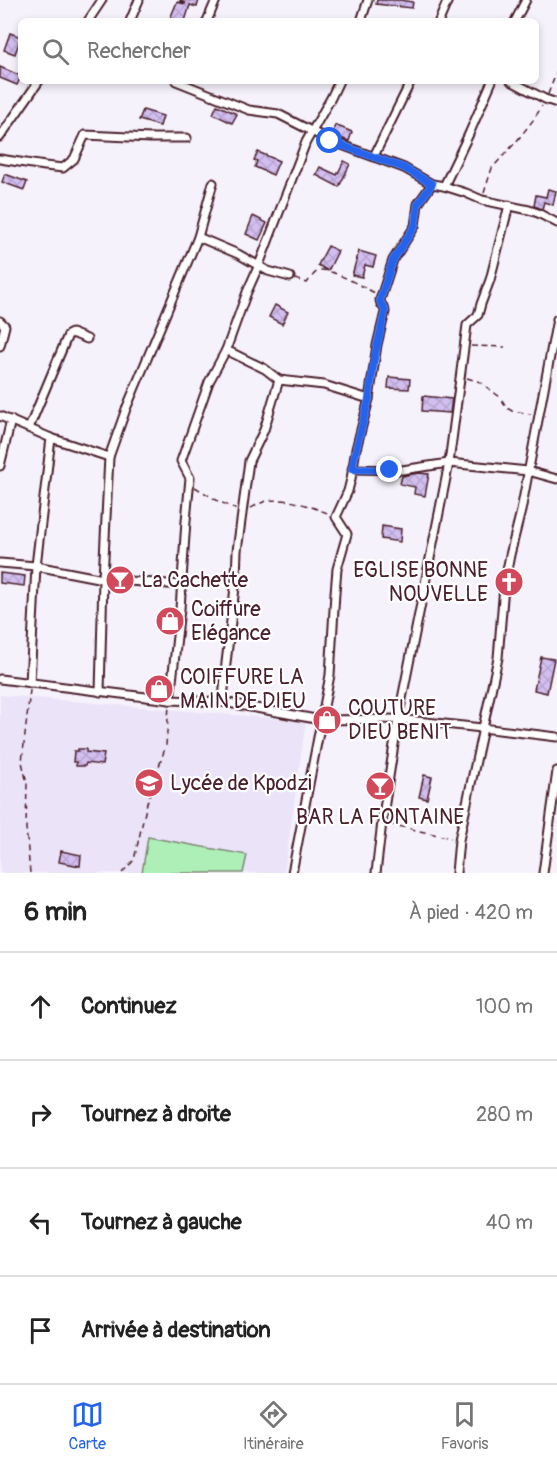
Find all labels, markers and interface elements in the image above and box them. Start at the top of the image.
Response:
search box [18,18,539,84]
icon: search [39,35,72,68]
text: Rechercher [87,37,191,65]
route start [316,127,342,153]
route end [376,456,402,482]
place label: EGLISE BONNE NOUVELLE [353,557,488,608]
bar icon: La Cachette [104,564,136,596]
church icon: EGLISE BONNE NOUVELLE [493,566,525,598]
place label: La Cachette [141,567,249,594]
place label: Coiffure Elégance [191,596,271,647]
shop icon: Coiffure Elégance [154,605,186,637]
place label: COIFFURE LA MAIN DE DIEU [180,664,306,715]
shop icon: COIFFURE LA MAIN DE DIEU [143,673,175,705]
place label: COUTURE DIEU BENIT [348,695,452,746]
shop icon: COUTURE DIEU BENIT [311,704,343,736]
school or university icon: Lycée de Kpodzi [133,767,165,799]
place label: Lycée de Kpodzi [170,770,312,797]
bar icon: BAR LA FONTAINE [364,770,396,802]
place label: BAR LA FONTAINE [296,804,464,831]
text: 6 min [24,896,87,928]
text: À pied · 420 m [409,900,533,925]
icon: ahead [24,990,57,1023]
text: Continuez [81,992,177,1020]
text: 100 m [476,994,533,1019]
icon: right [24,1098,57,1131]
text: Tournez à droite [81,1100,231,1128]
text: 280 m [476,1102,533,1127]
icon: left [24,1206,57,1239]
text: Tournez à gauche [81,1208,242,1236]
text: 40 m [486,1210,533,1235]
icon: arrive [24,1314,57,1347]
text: Arrivée à destination [81,1316,271,1344]
tab: Carte [69,1398,106,1454]
tab: Itinéraire [243,1398,304,1454]
tab: Favoris [441,1398,488,1454]

